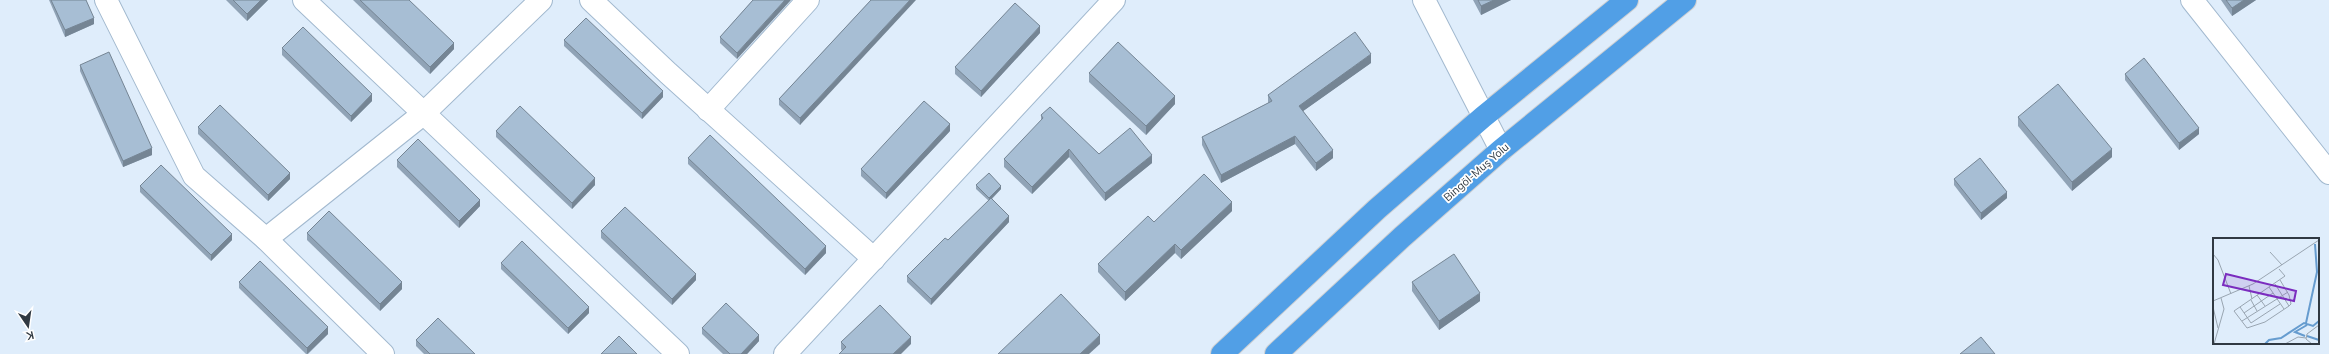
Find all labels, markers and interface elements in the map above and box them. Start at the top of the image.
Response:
street label: Bingöl-Muş Yolu [1440,140,1512,204]
inset map [2213,238,2319,344]
north arrow [8,306,48,346]
text: K [24,328,35,344]

